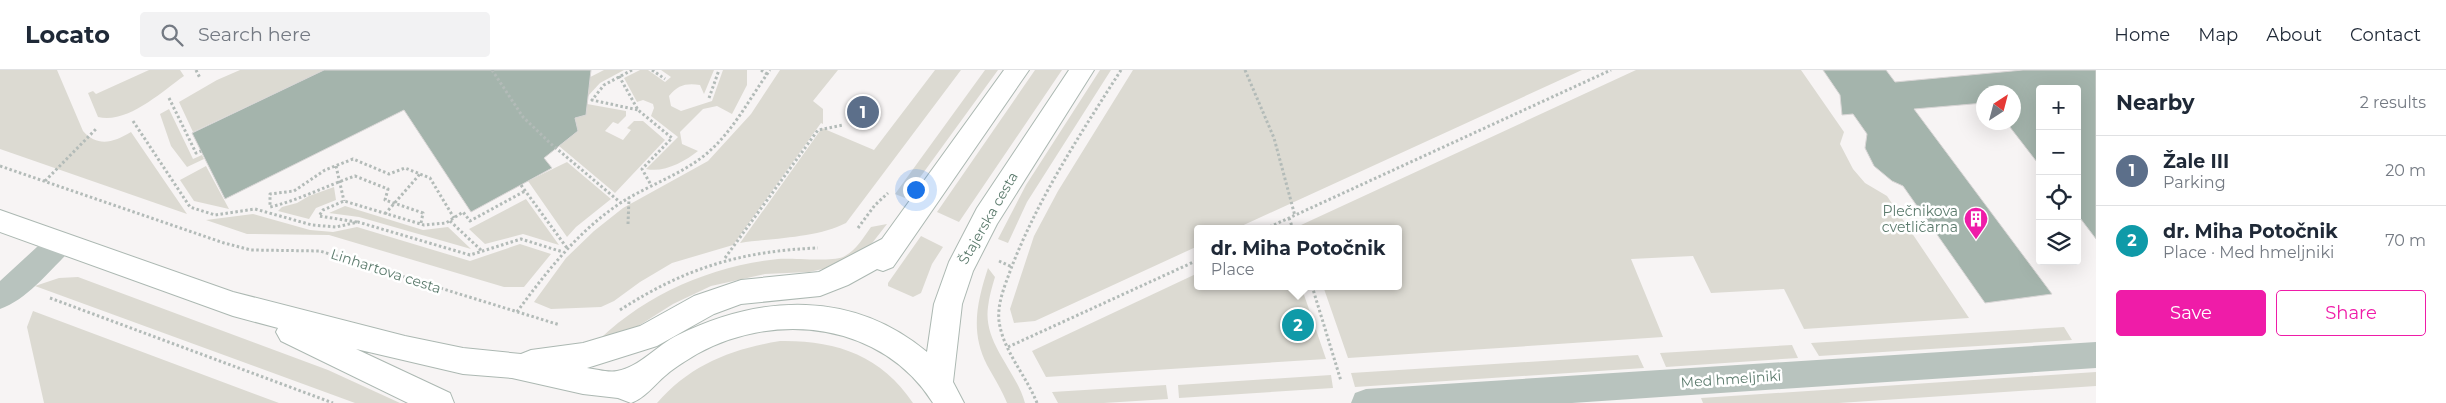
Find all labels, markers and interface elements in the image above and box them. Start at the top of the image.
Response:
search box [140,12,490,57]
text: Locato [25,20,110,49]
icon: search [158,21,186,49]
text: Search here [198,23,311,46]
text: Home [2114,24,2170,46]
text: Map [2198,24,2238,46]
text: About [2266,24,2322,46]
text: Contact [2350,24,2421,46]
north arrow [1976,85,2021,130]
map controls [2036,85,2081,265]
button: + [2036,85,2081,130]
text: Nearby [2116,90,2195,115]
pin: 1 [847,93,879,131]
text: 2 results [2360,93,2426,112]
button: − [2036,130,2081,175]
text: Žale III [2163,150,2229,173]
text: 1 [2129,161,2135,180]
text: 20 m [2385,161,2426,180]
street label: Štajerska cesta [954,169,1022,267]
text: Parking [2163,173,2226,192]
button: locate [2036,175,2081,220]
your location [903,177,929,203]
place label: Plečnikova cvetličarna [1882,202,1958,236]
building icon: Plečnikova cvetličarna [1963,206,1989,240]
button: layers [2036,220,2081,265]
text: dr. Miha Potočnik [2163,220,2338,243]
popup [1194,225,1402,290]
text: 2 [2127,231,2137,250]
text: 70 m [2385,231,2426,250]
text: dr. Miha Potočnik [1211,237,1385,260]
text: Place · Med hmeljniki [2163,243,2334,262]
street label: Linhartova cesta [329,245,443,297]
text: Place [1211,260,1254,279]
button: Save [2116,290,2266,336]
button: Share [2276,290,2426,336]
pin: 2 [1282,306,1314,344]
street label: Med hmeljniki [1680,367,1782,391]

